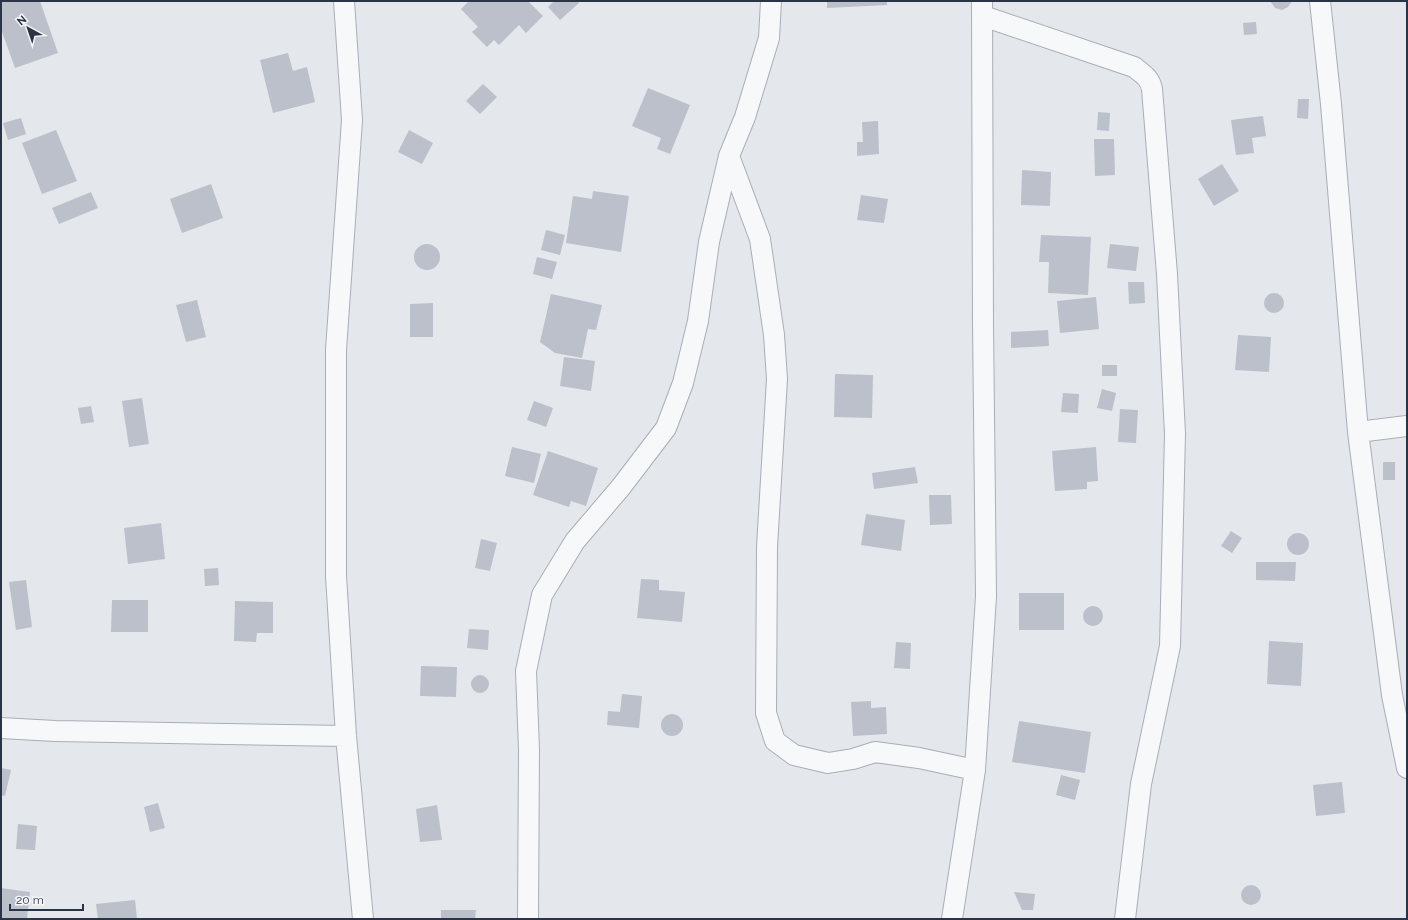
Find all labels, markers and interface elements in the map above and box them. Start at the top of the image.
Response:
north arrow [8,8,48,48]
text: N [14,13,29,28]
scale bar [10,886,83,912]
text: 20 m [16,893,44,907]

